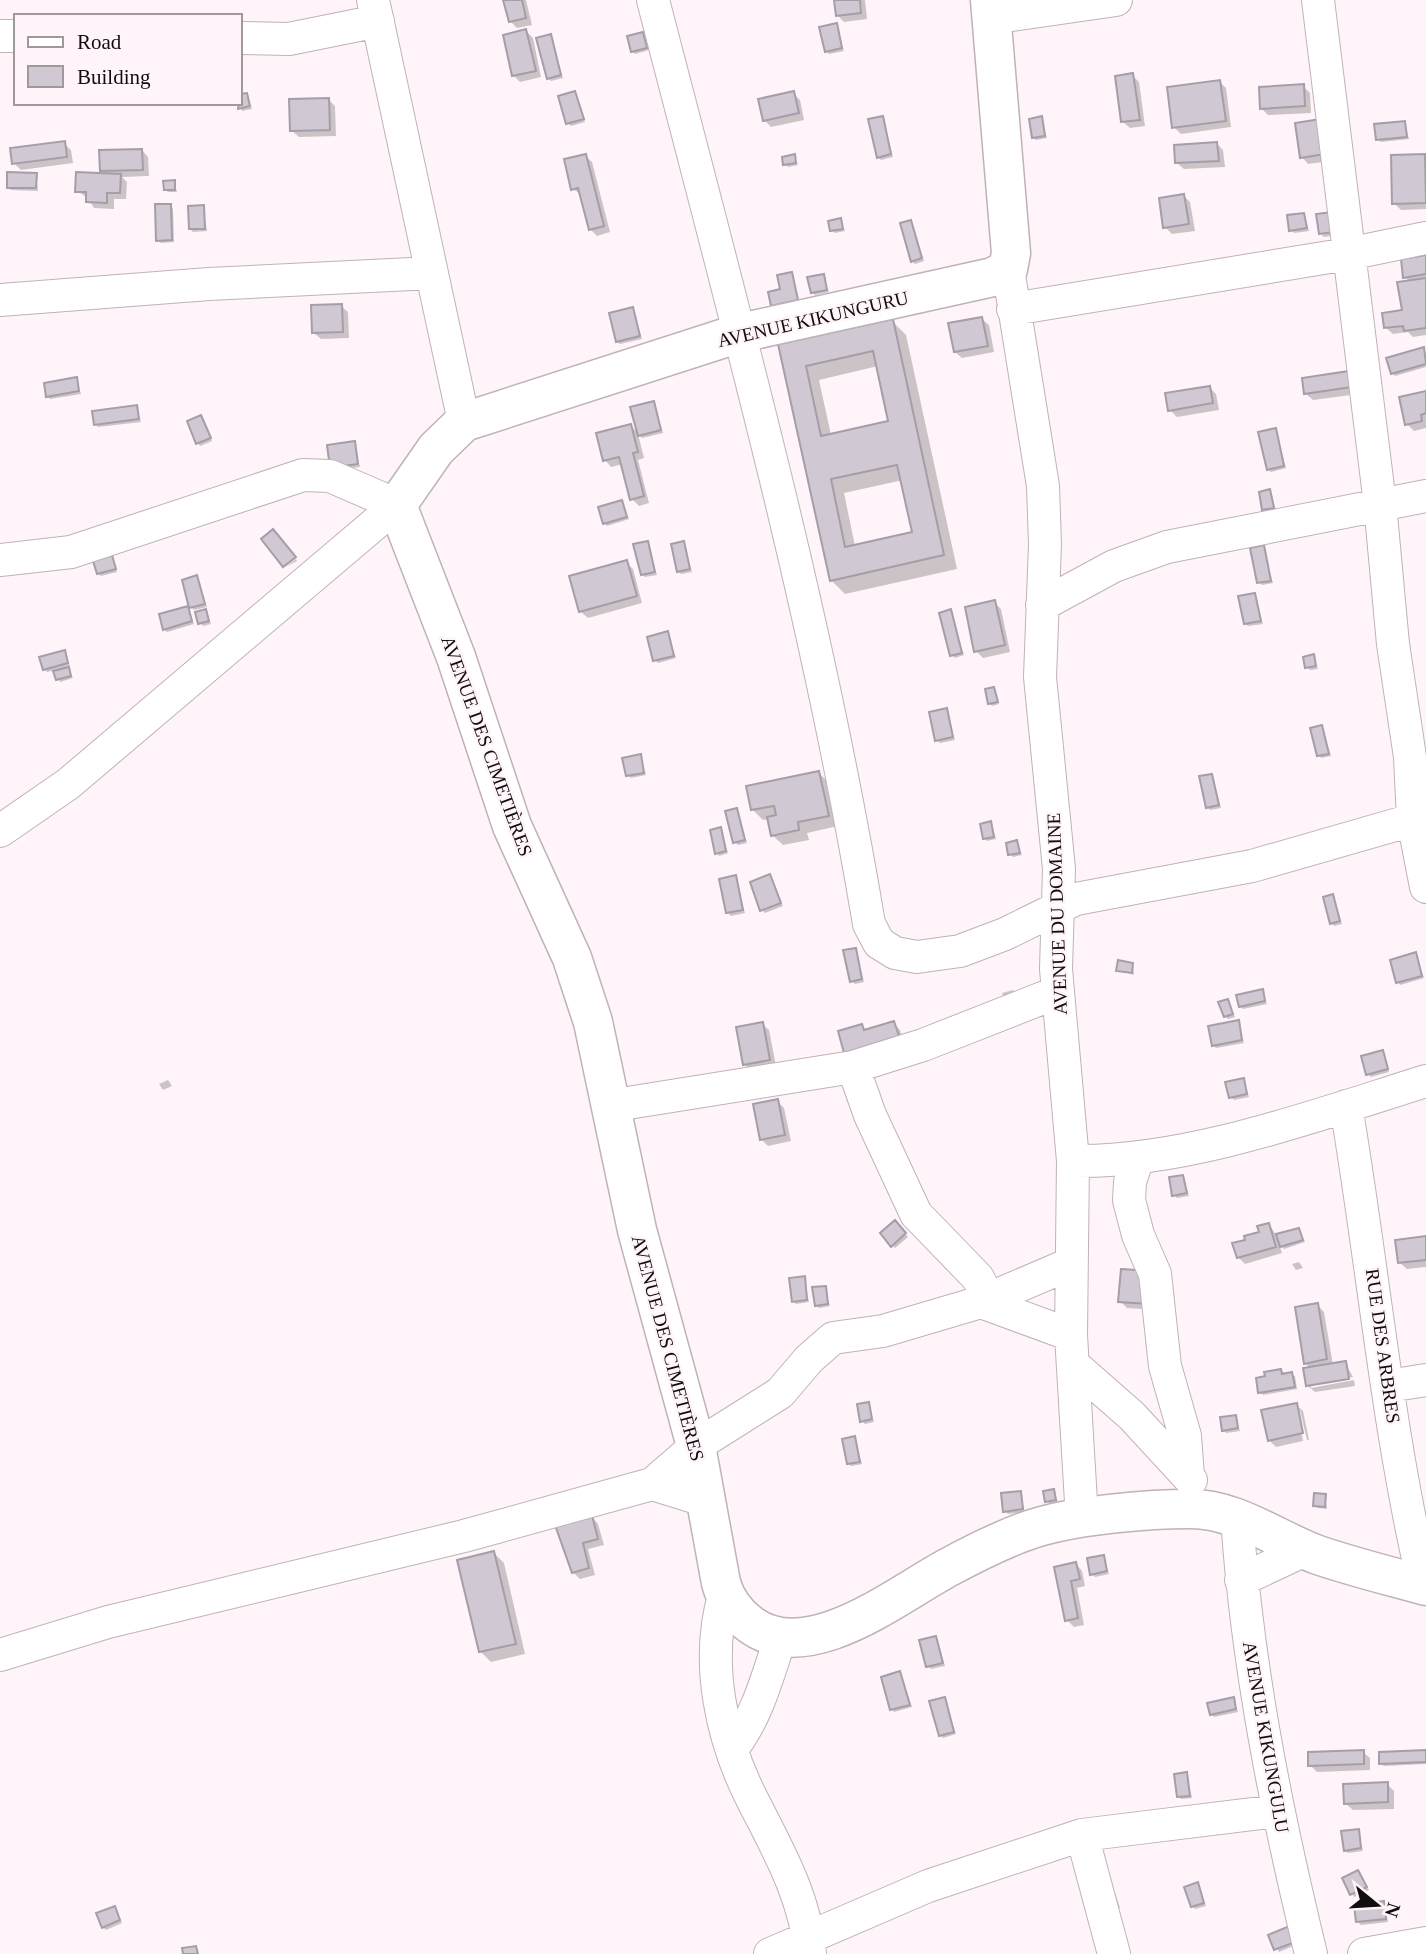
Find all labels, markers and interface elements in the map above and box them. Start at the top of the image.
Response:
legend [14,14,242,105]
text: Road [77,30,122,54]
text: Building [77,65,151,89]
street label: AVENUE KIKUNGURU [715,287,911,351]
street label: AVENUE DES CIMETIÈRES [437,633,537,859]
street label: AVENUE DU DOMAINE [1043,813,1071,1015]
street label: AVENUE DES CIMETIÈRES [628,1233,708,1463]
street label: RUE DES ARBRES [1362,1267,1404,1425]
street label: AVENUE KIKUNGULU [1239,1639,1293,1835]
north arrow [1342,1870,1412,1940]
text: N [1381,1900,1405,1920]

